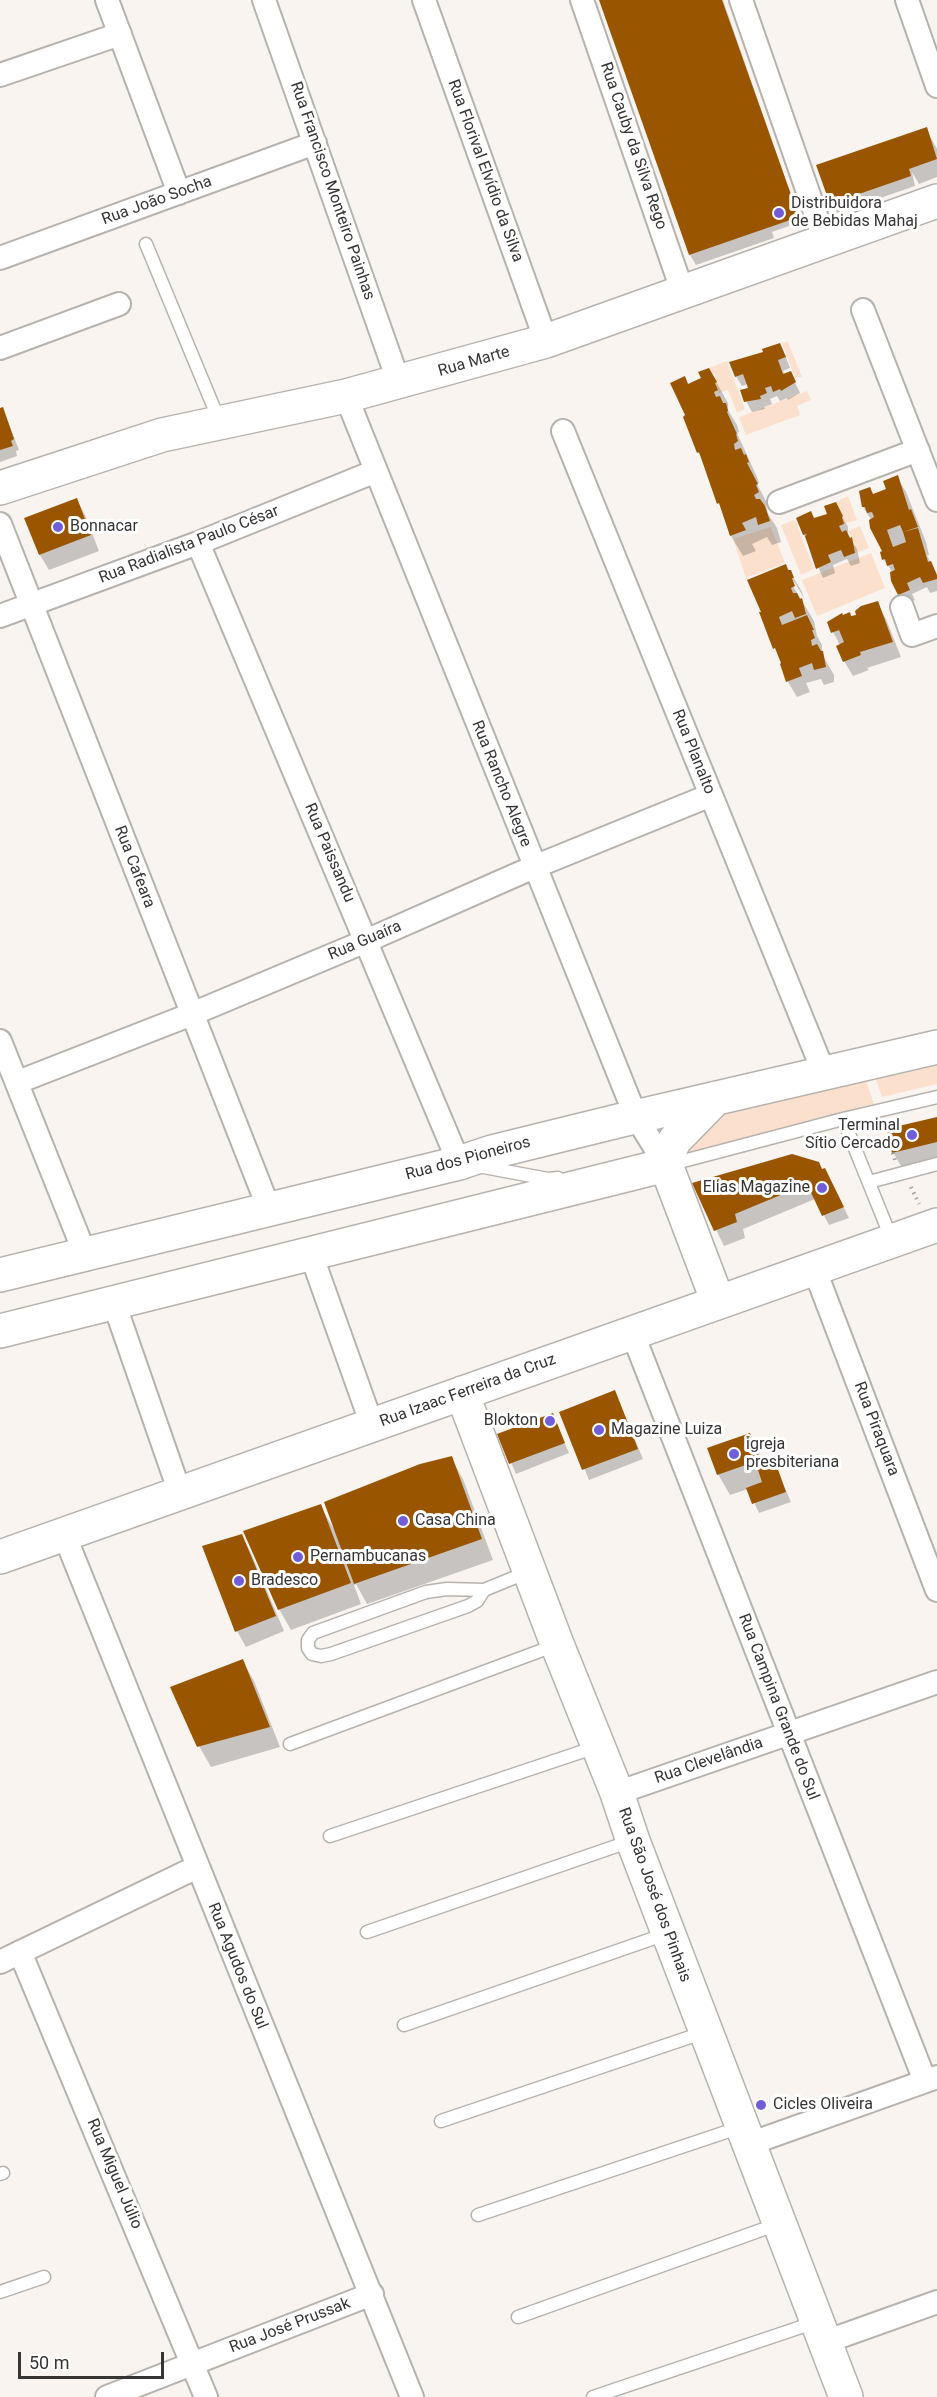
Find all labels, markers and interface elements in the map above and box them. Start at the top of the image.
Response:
street label: Rua Cauby da Silva Rego [595,60,671,232]
street label: Rua Florival Elvídio da Silva [443,77,527,265]
street label: Rua Francisco Monteiro Painhas [286,79,378,303]
street label: Rua João Socha [99,172,215,230]
place label: Distribuidora de Bebidas Mahaj [791,194,918,232]
marker: Distribuidora de Bebidas Mahaj [772,206,786,220]
street label: Rua Marte [436,343,512,381]
street label: Rua Radialista Paulo César [96,502,282,588]
place label: Bonnacar [70,517,138,537]
marker: Bonnacar [51,520,65,534]
street label: Rua Planalto [667,707,719,797]
street label: Rua Rancho Alegre [467,718,535,850]
street label: Rua Paissandu [299,801,359,905]
street label: Rua Cafeara [109,823,159,911]
street label: Rua Guaíra [326,917,404,965]
place label: Terminal Sítio Cercado [805,1116,900,1154]
marker: Terminal Sítio Cercado [905,1128,919,1142]
street label: Rua dos Pioneiros [403,1133,533,1185]
place label: Elias Magazine [703,1178,810,1198]
marker: Elias Magazine [815,1181,829,1195]
street label: Rua Izaac Ferreira da Cruz [377,1350,559,1432]
street label: Rua Piraquara [849,1379,903,1479]
place label: Blokton [484,1411,538,1431]
marker: Blokton [543,1414,557,1428]
place label: Magazine Luiza [611,1420,722,1440]
marker: Magazine Luiza [592,1423,606,1437]
place label: igreja presbiteriana [746,1435,839,1473]
marker: igreja presbiteriana [727,1447,741,1461]
place label: Casa China [415,1511,496,1531]
marker: Casa China [396,1514,410,1528]
place label: Pernambucanas [310,1547,426,1567]
marker: Pernambucanas [291,1550,305,1564]
place label: Bradesco [251,1571,318,1591]
marker: Bradesco [232,1574,246,1588]
street label: Rua Campina Grande do Sul [734,1611,822,1803]
street label: Rua Clevelândia [652,1733,766,1789]
street label: Rua São José dos Pinhais [613,1805,695,1985]
street label: Rua Agudos do Sul [203,1900,271,2032]
place label: Cicles Oliveira [773,2095,873,2115]
marker: Cicles Oliveira [754,2098,768,2112]
street label: Rua Miguel Júlio [82,2116,146,2232]
street label: Rua José Prussak [227,2294,353,2358]
scale bar [21,2340,166,2378]
text: 50 m [29,2352,69,2373]

